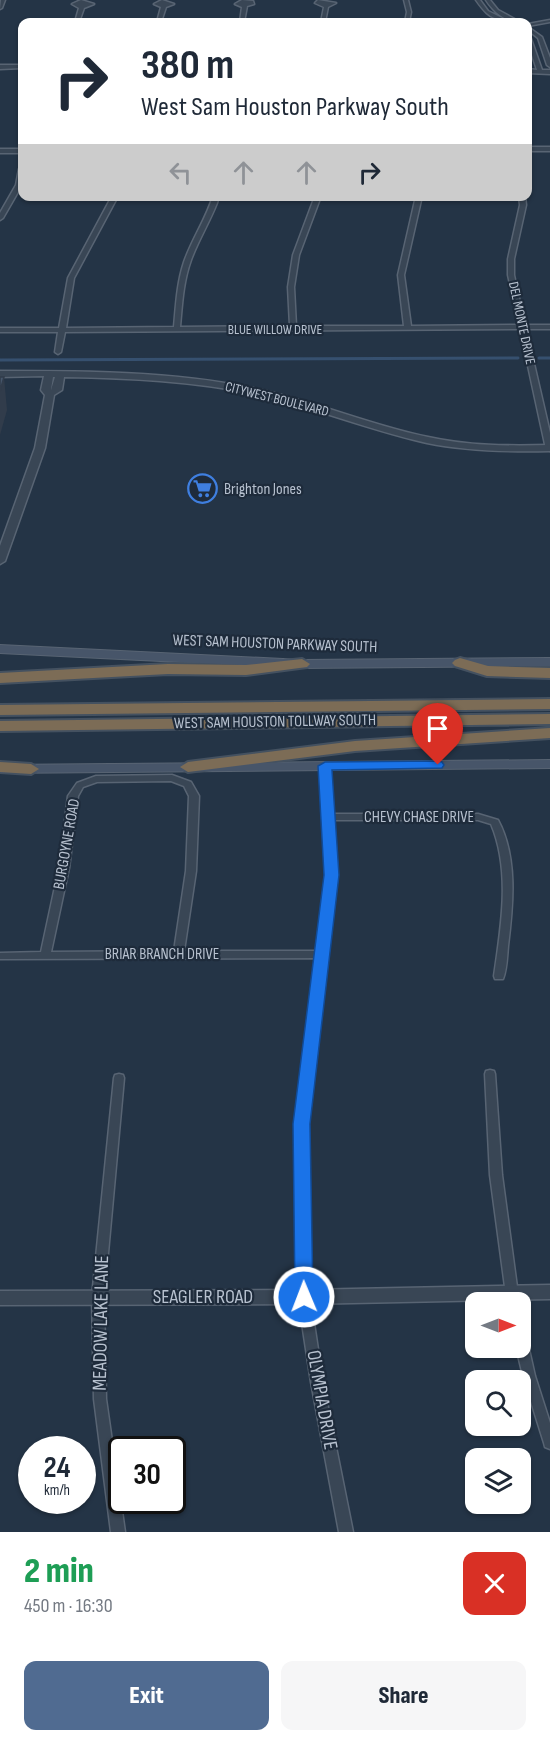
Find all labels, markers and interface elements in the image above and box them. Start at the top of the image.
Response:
text: 380 m [141,40,234,91]
icon: right [42,42,120,120]
text: West Sam Houston Parkway South [141,91,449,123]
icon: left [164,156,197,189]
icon: ahead [227,156,260,189]
icon: ahead [290,156,323,189]
icon: right [353,156,386,189]
street label: DEL MONTE DRIVE [505,280,539,366]
street label: BLUE WILLOW DRIVE [228,321,323,338]
street label: CITYWEST BOULEVARD [223,378,331,420]
supermarket icon: Brighton Jones [187,473,219,505]
place label: Brighton Jones [224,480,302,499]
street label: WEST SAM HOUSTON PARKWAY SOUTH [172,631,378,657]
pin [412,703,463,765]
street label: WEST SAM HOUSTON TOLLWAY SOUTH [174,711,376,733]
icon: arrive [421,712,454,745]
street label: BURGOYNE ROAD [50,797,84,891]
street label: CHEVY CHASE DRIVE [364,808,474,827]
street label: BRIAR BRANCH DRIVE [105,945,219,964]
street label: MEADOW LAKE LANE [88,1255,114,1391]
position arrow [272,1265,336,1329]
street label: SEAGLER ROAD [153,1285,253,1309]
north arrow [465,1292,531,1358]
map controls [465,1292,531,1514]
street label: OLYMPIA DRIVE [301,1348,343,1452]
button: search [465,1370,531,1436]
speed limit sign: 30 [108,1436,186,1514]
button: layers [465,1448,531,1514]
text: 24 [44,1450,70,1486]
text: km/h [44,1481,70,1500]
text: 2 min [24,1550,94,1593]
button: close [463,1552,526,1615]
text: 450 m · 16:30 [24,1594,113,1618]
button: Exit [24,1661,269,1730]
button: Share [281,1661,526,1730]

